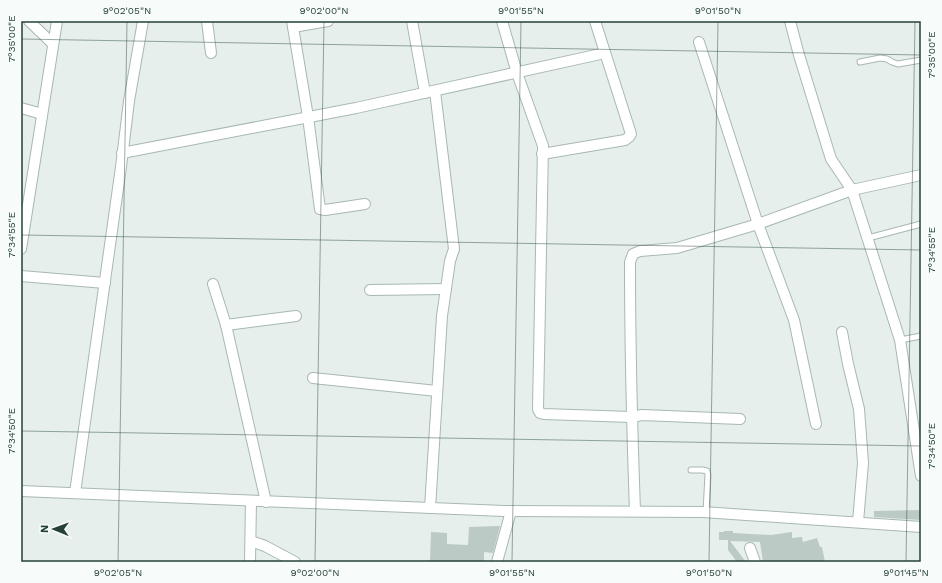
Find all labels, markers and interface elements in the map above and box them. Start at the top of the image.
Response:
text: 9°02'05"N [103,5,151,16]
text: 9°02'00"N [300,5,348,16]
text: 9°01'55"N [498,5,544,16]
text: 9°01'50"N [695,5,741,16]
text: 7°35'00"E [6,15,17,63]
text: 7°35'00"E [926,31,937,79]
text: 7°34'55"E [6,212,17,258]
text: 7°34'55"E [926,227,937,273]
text: 7°34'50"E [6,408,17,454]
text: 7°34'50"E [926,423,937,469]
north arrow [34,509,74,549]
text: N [38,525,51,533]
text: 9°02'05"N [94,567,142,578]
text: 9°02'00"N [291,567,339,578]
text: 9°01'55"N [489,567,535,578]
text: 9°01'50"N [686,567,732,578]
text: 9°01'45"N [883,567,929,578]

